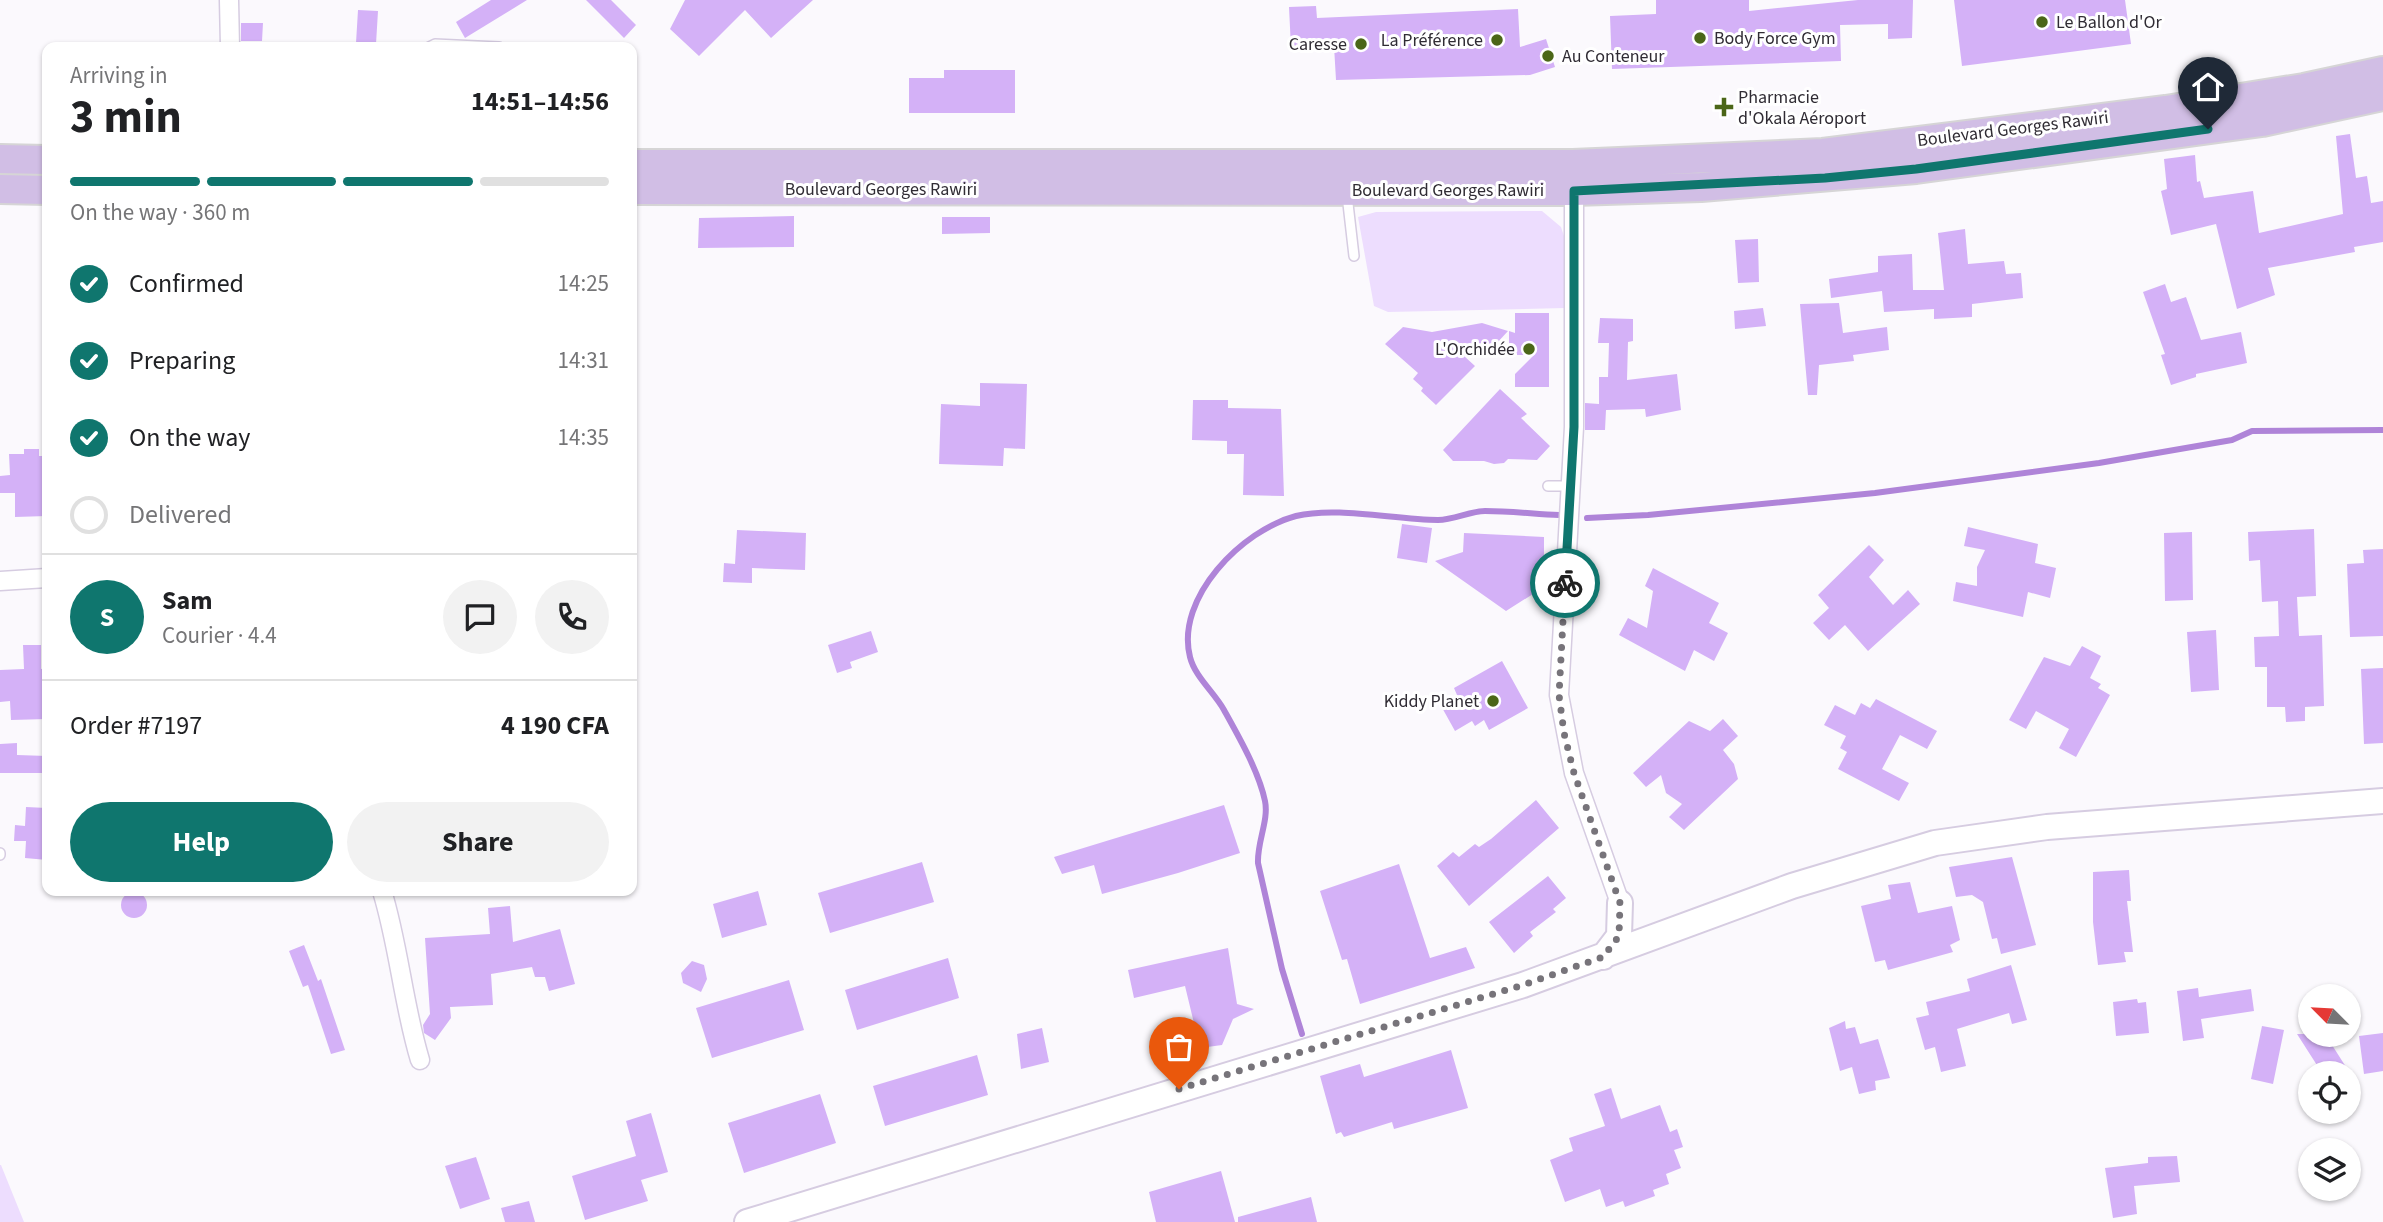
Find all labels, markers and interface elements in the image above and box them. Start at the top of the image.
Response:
place label: Le Ballon d'Or [2056,10,2163,35]
marker: Le Ballon d'Or [2034,14,2050,30]
place label: Body Force Gym [1714,26,1836,51]
place label: La Préférence [1381,28,1483,53]
marker: Body Force Gym [1692,30,1708,46]
place label: Caresse [1289,32,1347,57]
marker: La Préférence [1489,32,1505,48]
marker: Caresse [1353,36,1369,52]
place label: Au Conteneur [1562,44,1665,69]
marker: Au Conteneur [1540,48,1556,64]
pin [2178,57,2238,129]
text: Arriving in [70,59,168,92]
icon: home [2189,68,2227,106]
text: 14:51–14:56 [471,83,609,120]
text: 3 min [70,85,182,150]
place label: Pharmacie d'Okala Aéroport [1738,85,1866,131]
marker: Pharmacie d'Okala Aéroport [1716,99,1732,115]
street label: Boulevard Georges Rawiri [1916,105,2110,153]
street label: Boulevard Georges Rawiri [785,177,977,202]
street label: Boulevard Georges Rawiri [1352,178,1544,203]
text: On the way · 360 m [70,196,250,229]
icon: check [70,265,108,303]
text: Confirmed [129,265,244,302]
text: 14:25 [558,267,609,300]
place label: L'Orchidée [1435,337,1515,362]
marker: L'Orchidée [1521,341,1537,357]
icon: check [70,342,108,380]
text: Preparing [129,342,235,379]
text: 14:31 [558,344,609,377]
icon: check [70,419,108,457]
text: On the way [129,419,250,456]
text: 14:35 [558,421,609,454]
text: Delivered [129,496,232,533]
courier [1530,548,1600,618]
icon: bike [1546,564,1584,602]
button: chat [443,580,517,654]
button: phone [535,580,609,654]
text: Sam [162,582,212,619]
text: S [100,599,114,636]
text: Courier · 4.4 [162,619,277,652]
place label: Kiddy Planet [1384,689,1479,714]
marker: Kiddy Planet [1485,693,1501,709]
text: Order #7197 [70,707,202,744]
text: 4 190 CFA [501,707,609,744]
button: Help [70,802,333,882]
button: Share [347,802,609,882]
north arrow [2298,984,2361,1046]
map controls [2298,984,2361,1201]
pin [1149,1017,1209,1089]
icon: bag [1160,1028,1198,1066]
button: locate [2298,1061,2361,1124]
button: layers [2298,1138,2361,1201]

